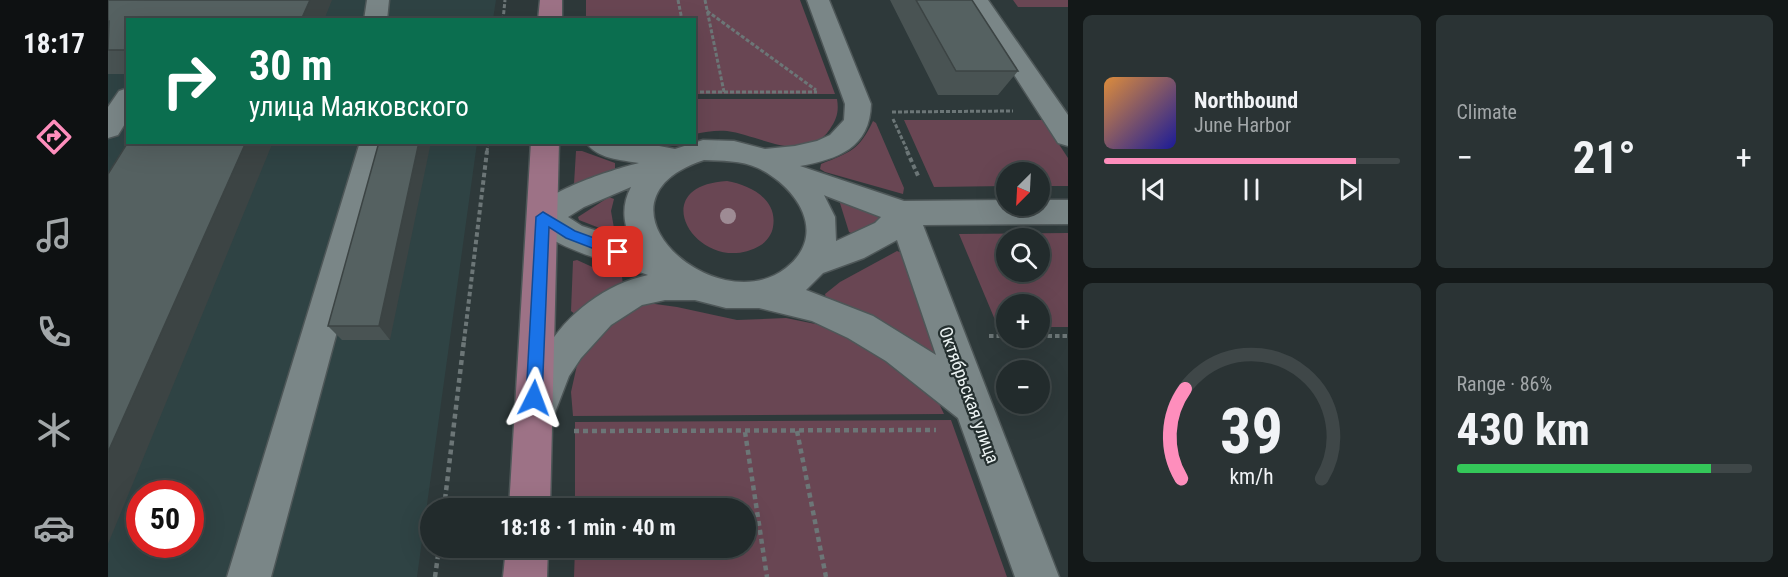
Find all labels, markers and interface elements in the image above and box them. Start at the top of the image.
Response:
text: 18:17 [23,28,85,60]
text: 30 m [249,41,332,90]
icon: right [150,42,228,120]
text: Northbound [1194,88,1298,113]
text: улица Маяковского [249,91,469,123]
text: Climate [1457,100,1517,124]
text: June Harbor [1194,113,1291,137]
icon: directions [33,116,75,158]
text: 21° [1573,131,1636,184]
text: − [1457,138,1473,177]
text: + [1736,138,1752,177]
north arrow [996,162,1050,216]
map controls [996,162,1050,414]
icon: previous [1137,173,1170,206]
icon: pause [1235,173,1268,206]
icon: next [1334,173,1367,206]
icon: music [33,214,75,256]
pin [592,226,643,277]
button: search [996,228,1050,282]
icon: arrive [601,235,634,268]
button: + [996,294,1050,348]
icon: phone [33,311,75,353]
street label: Октябрьская улица [935,324,1004,466]
button: − [996,360,1050,414]
position arrow [502,366,566,430]
text: Range · 86% [1457,372,1552,396]
text: 39 [1220,395,1283,468]
text: 430 km [1457,403,1590,456]
icon: climate [33,409,75,451]
text: km/h [1230,465,1274,490]
speed limit sign: 50 [126,480,204,558]
icon: car [33,507,75,549]
text: 18:18 · 1 min · 40 m [500,515,676,540]

